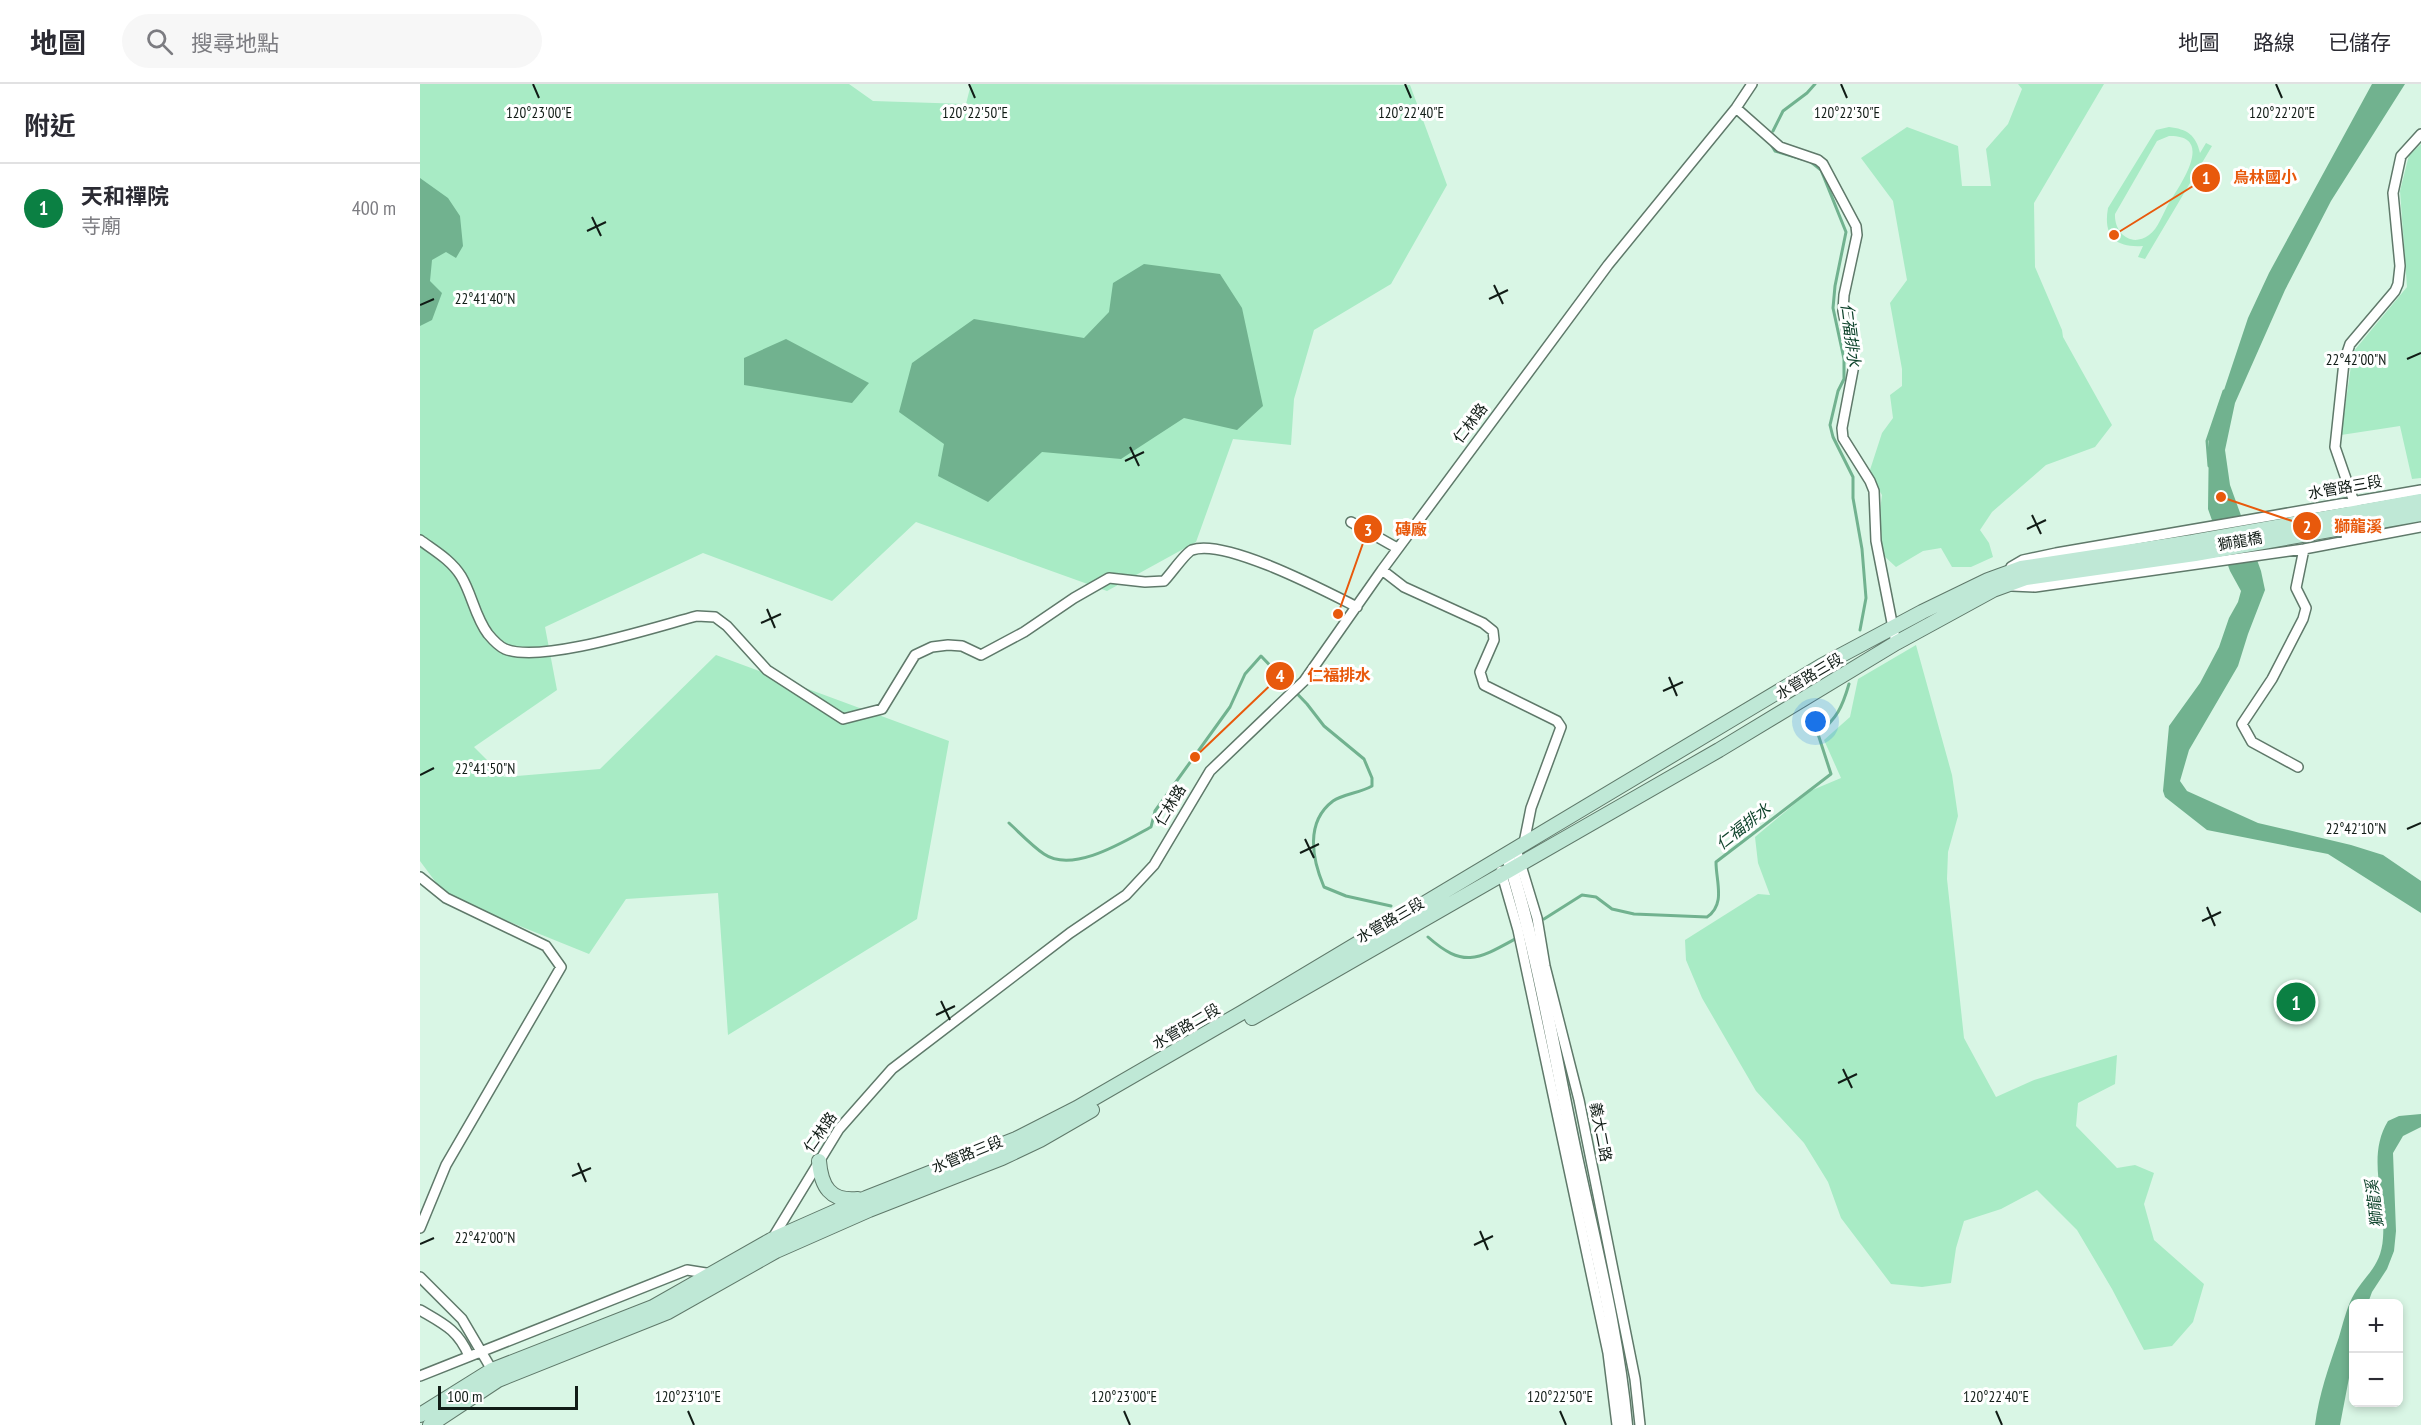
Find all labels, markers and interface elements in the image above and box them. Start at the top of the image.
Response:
search box [122,14,542,68]
text: 地圖 [30,24,86,61]
icon: search [143,25,176,58]
text: 搜尋地點 [191,29,279,57]
text: 地圖 [2178,29,2220,56]
text: 路線 [2253,29,2295,56]
text: 已儲存 [2328,29,2391,56]
text: 120°23'00"E [506,103,572,122]
text: 120°22'50"E [942,103,1008,122]
text: 120°22'40"E [1378,103,1444,122]
text: 120°22'30"E [1814,103,1880,122]
text: 120°22'20"E [2249,103,2315,122]
text: 附近 [24,109,76,142]
callout: 烏林國小 [2191,161,2309,195]
text: 1 [2202,166,2210,189]
text: 烏林國小 [2233,167,2297,187]
text: 天和禪院 [81,182,169,210]
text: 1 [39,195,48,221]
text: 400 m [352,195,396,221]
text: 寺廟 [81,213,121,239]
text: 22°41'40"N [455,289,515,308]
water label: 仁福排水 [1837,302,1865,369]
text: 22°42'00"N [2326,350,2386,369]
street label: 仁林路 [1449,399,1491,447]
street label: 水管路三段 [2306,471,2384,503]
callout: 獅龍溪 [2292,509,2394,543]
callout: 磚廠 [1353,512,1439,546]
text: 2 [2303,515,2311,538]
text: 獅龍溪 [2334,516,2382,536]
text: 3 [1364,518,1372,541]
text: 磚廠 [1395,519,1427,539]
street label: 獅龍橋 [2216,528,2264,554]
street label: 水管路三段 [1772,649,1846,703]
callout: 仁福排水 [1265,659,1383,693]
text: 4 [1276,664,1285,687]
text: 仁福排水 [1307,665,1371,685]
your location [1801,707,1830,736]
text: 22°41'50"N [455,759,515,778]
street label: 仁林路 [1150,781,1190,829]
water label: 仁福排水 [1712,798,1775,854]
text: 22°42'10"N [2326,819,2386,838]
street label: 水管路三段 [1353,893,1427,947]
pin: 1 [2276,980,2316,1024]
street label: 水管路二段 [1149,999,1223,1053]
street label: 義大二路 [1586,1101,1616,1163]
street label: 仁林路 [799,1108,841,1156]
street label: 水管路三段 [929,1131,1005,1177]
water label: 獅龍溪 [2361,1177,2387,1229]
text: 22°42'00"N [455,1228,515,1247]
map controls [2349,1299,2403,1407]
button: + [2349,1299,2403,1353]
button: − [2349,1353,2403,1407]
scale bar [438,1383,578,1410]
text: 100 m [447,1386,482,1406]
text: 120°23'10"E [655,1387,721,1406]
text: 120°23'00"E [1091,1387,1157,1406]
text: 120°22'50"E [1527,1387,1593,1406]
text: 120°22'40"E [1963,1387,2029,1406]

